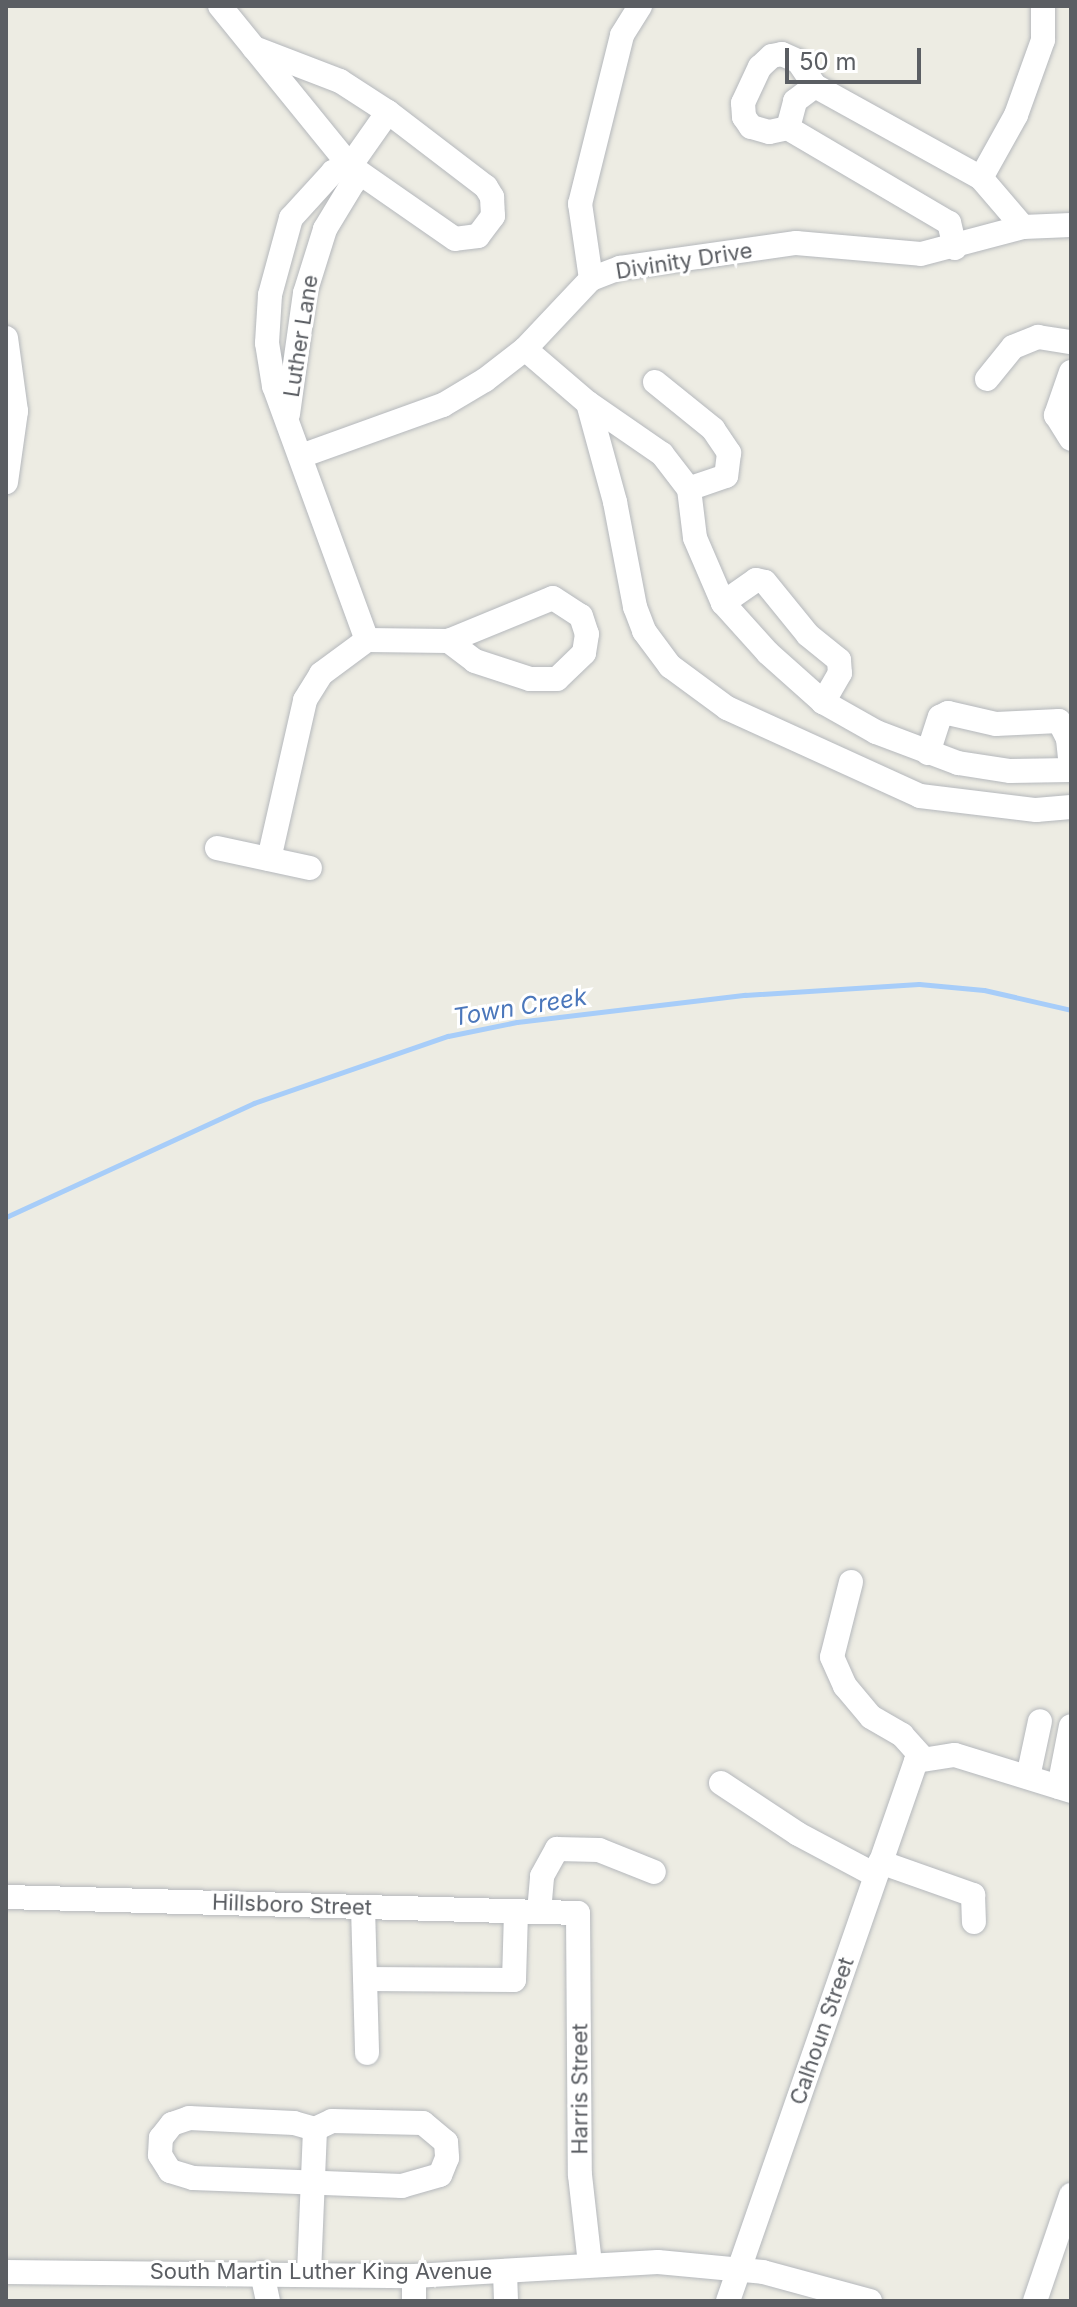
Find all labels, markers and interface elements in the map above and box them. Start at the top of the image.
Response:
scale bar [789,32,925,82]
text: 50 m [799,47,857,76]
street label: Divinity Drive [614,237,754,285]
street label: Luther Lane [278,273,324,399]
water label: Town Creek [451,982,589,1032]
street label: Hillsboro Street [212,1889,372,1921]
street label: Calhoun Street [784,1954,860,2108]
street label: Harris Street [567,2023,593,2155]
street label: South Martin Luther King Avenue [150,2259,492,2285]

